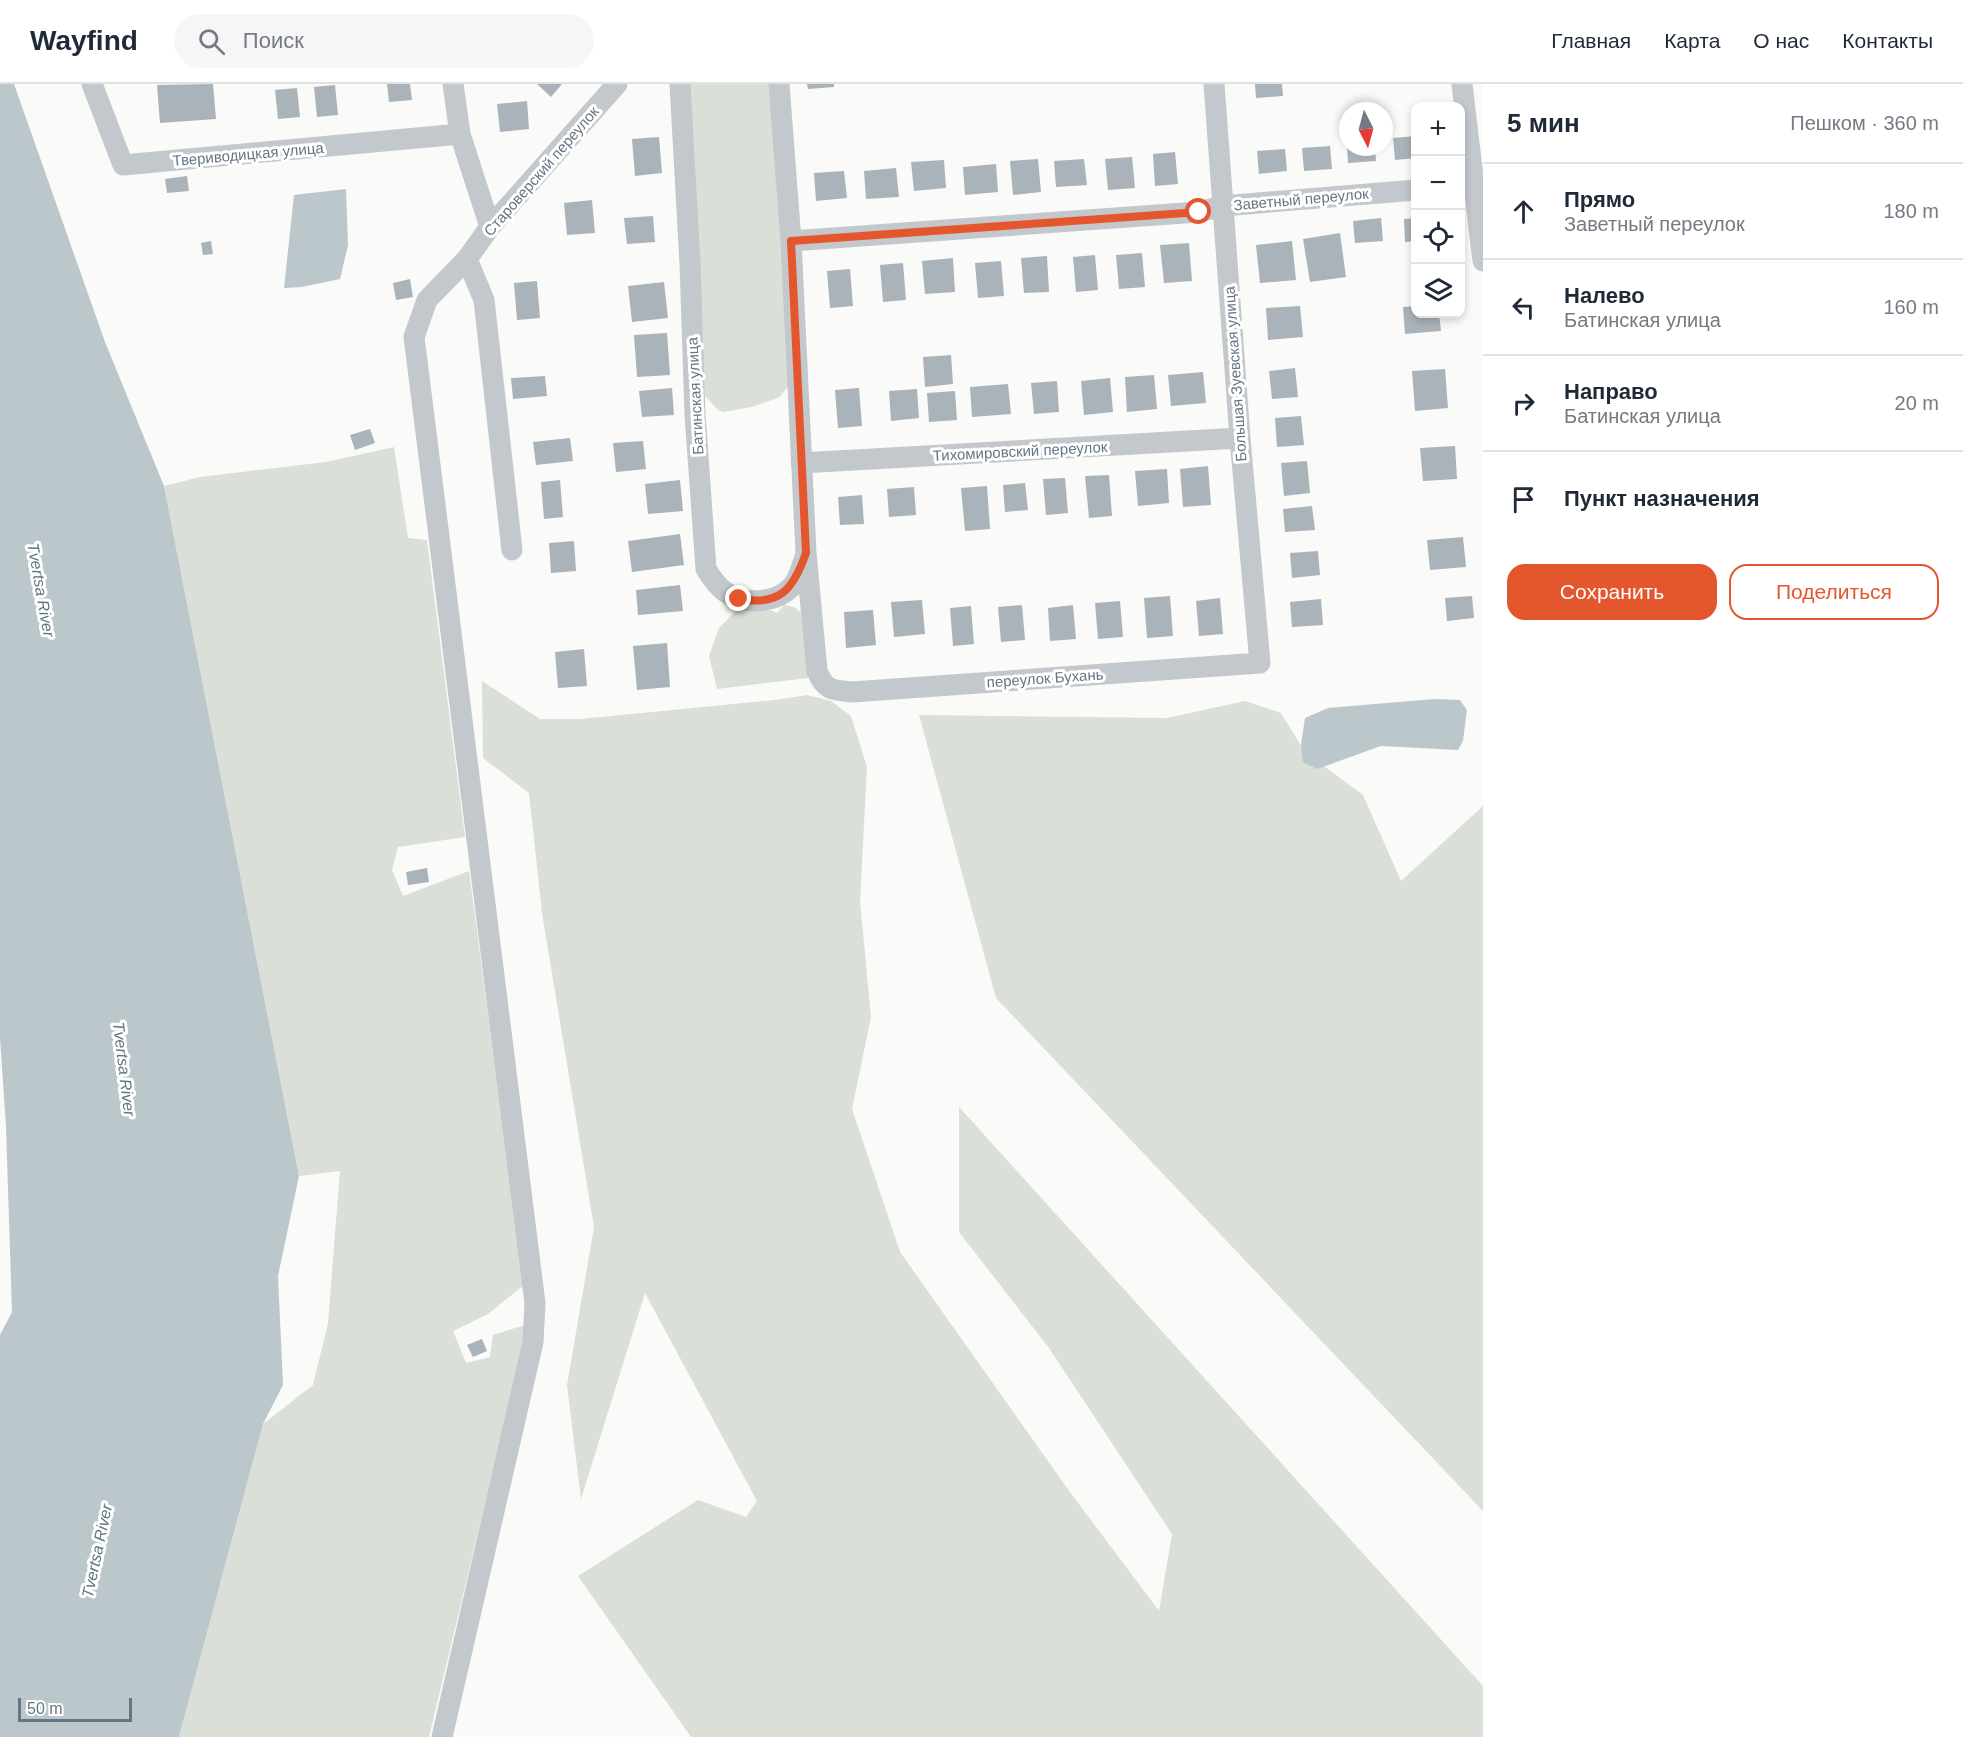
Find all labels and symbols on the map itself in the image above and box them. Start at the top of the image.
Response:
street label: Староверский переулок [480,102,602,239]
north arrow [1339,102,1393,156]
street label: Твериводицкая улица [172,139,325,169]
street label: Заветный переулок [1233,185,1370,213]
route start [1185,198,1211,224]
street label: Большая Зуевская улица [1220,285,1250,462]
street label: Батинская улица [683,336,707,455]
street label: Тихомировский переулок [932,438,1108,464]
water label: Tvertsa River [24,542,58,639]
route end [725,585,751,611]
street label: переулок Бухань [986,665,1104,691]
water label: Tvertsa River [110,1021,138,1118]
water label: Tvertsa River [79,1502,115,1599]
scale bar [18,1695,132,1722]

